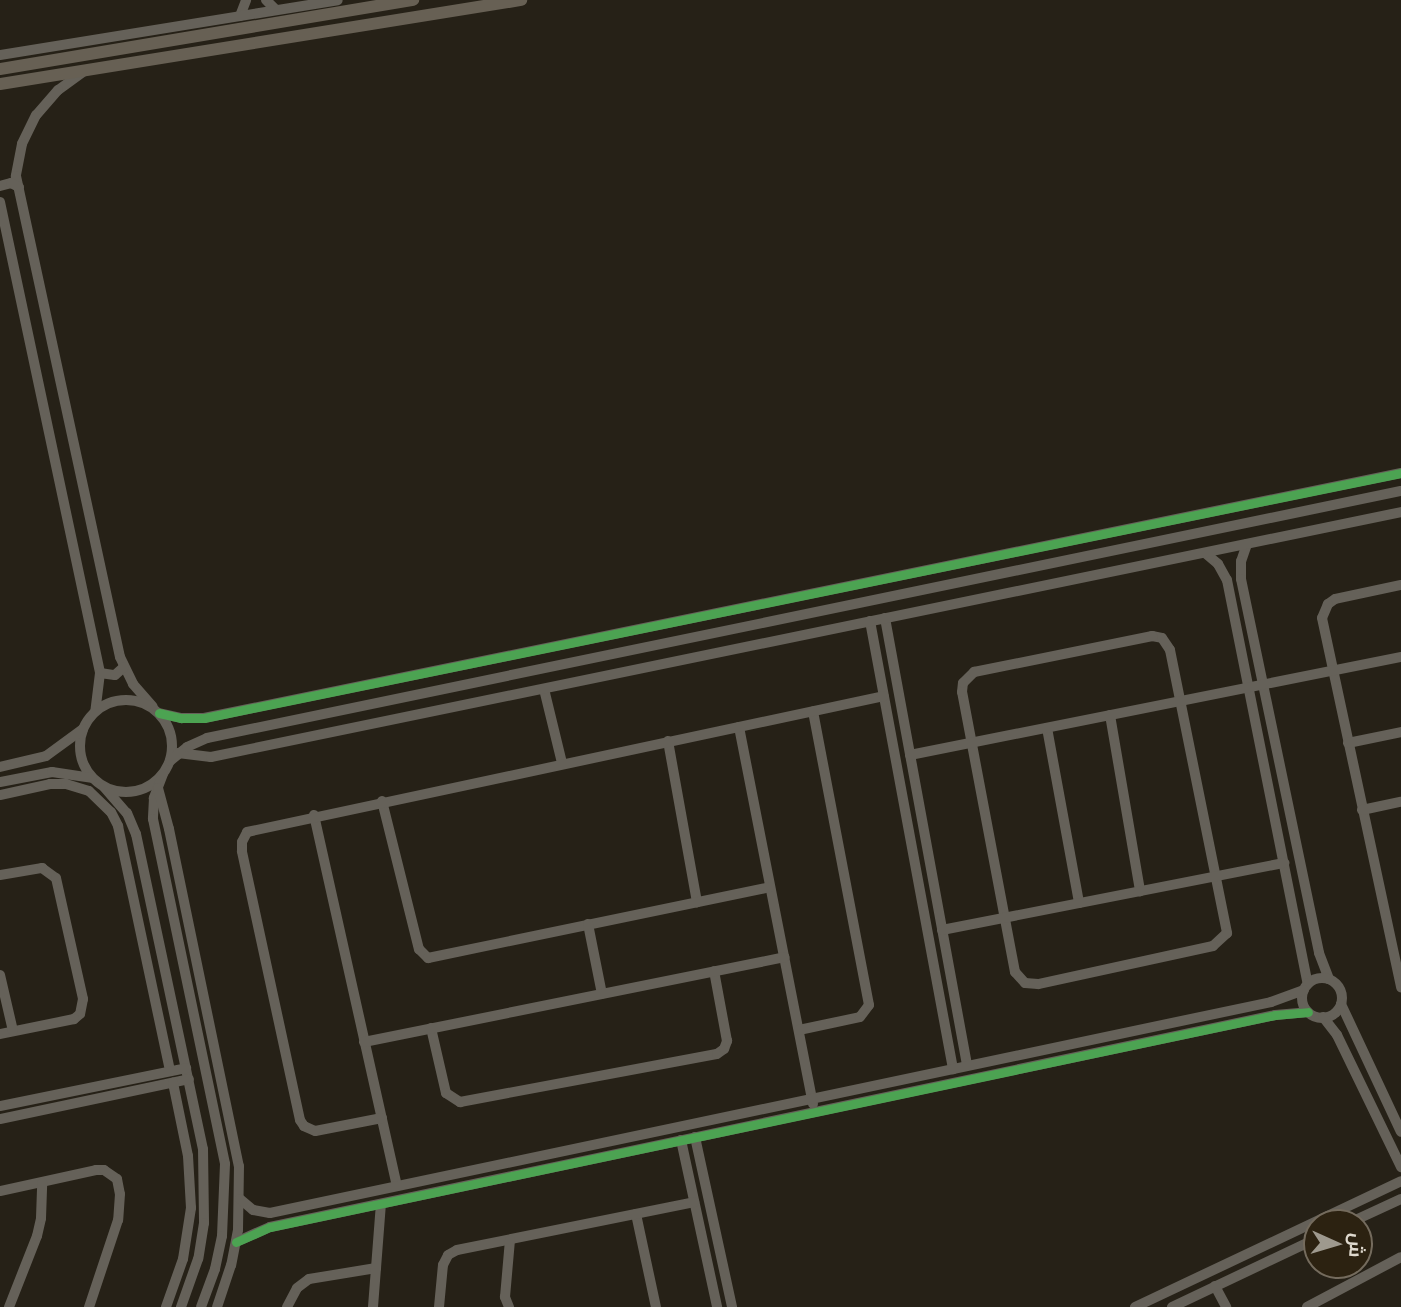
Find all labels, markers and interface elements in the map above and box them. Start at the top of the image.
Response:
north arrow [1303,1209,1373,1279]
text: ش [1345,1232,1370,1258]

